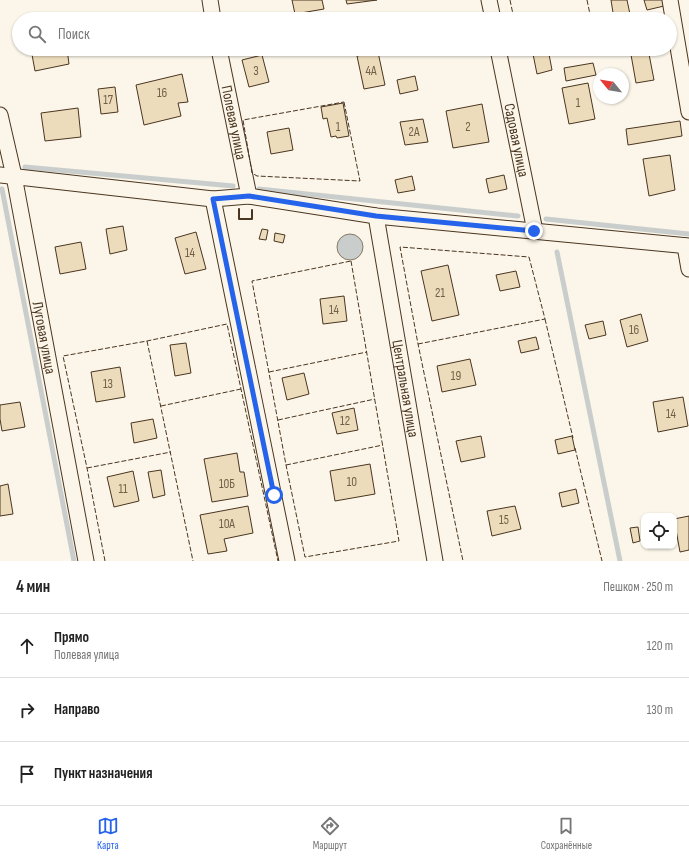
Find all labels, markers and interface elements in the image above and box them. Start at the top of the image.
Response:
search box [12,12,677,56]
icon: search [26,23,48,45]
text: Поиск [58,25,90,44]
house number: 3 [253,63,259,79]
house number: 4А [366,63,377,79]
north arrow [593,68,629,104]
street label: Полевая улица [217,84,251,162]
house number: 16 [157,85,167,101]
house number: 17 [103,92,114,108]
house number: 1 [576,95,581,111]
street label: Садовая улица [500,102,533,179]
house number: 1 [336,119,341,135]
house number: 2 [465,119,471,135]
house number: 2А [409,124,420,140]
route end [525,222,543,240]
house number: 14 [185,245,196,261]
house number: 21 [435,285,445,301]
street label: Луговая улица [28,300,60,376]
house number: 14 [329,302,340,318]
house number: 16 [629,322,639,338]
street label: Центральная улица [388,338,423,439]
house number: 19 [451,368,461,384]
house number: 13 [103,376,113,392]
house number: 14 [666,406,677,422]
house number: 12 [340,413,350,429]
house number: 10 [347,474,357,490]
house number: 10Б [219,476,235,492]
house number: 11 [118,481,128,497]
route start [265,486,283,504]
house number: 15 [499,512,509,528]
map controls [641,513,677,549]
button: locate [641,513,677,549]
house number: 10А [219,516,235,532]
text: 4 мин [16,577,50,597]
text: Пешком · 250 m [603,579,673,595]
text: Прямо [54,628,89,647]
icon: ahead [16,635,38,657]
text: 120 m [647,638,673,654]
text: Полевая улица [54,647,119,663]
icon: right [16,699,38,721]
text: Направо [54,700,100,719]
text: 130 m [647,702,673,718]
icon: arrive [16,763,38,785]
text: Пункт назначения [54,764,152,783]
tab: Карта [97,815,119,852]
tab: Маршрут [313,815,347,852]
tab: Сохранённые [541,815,592,852]

